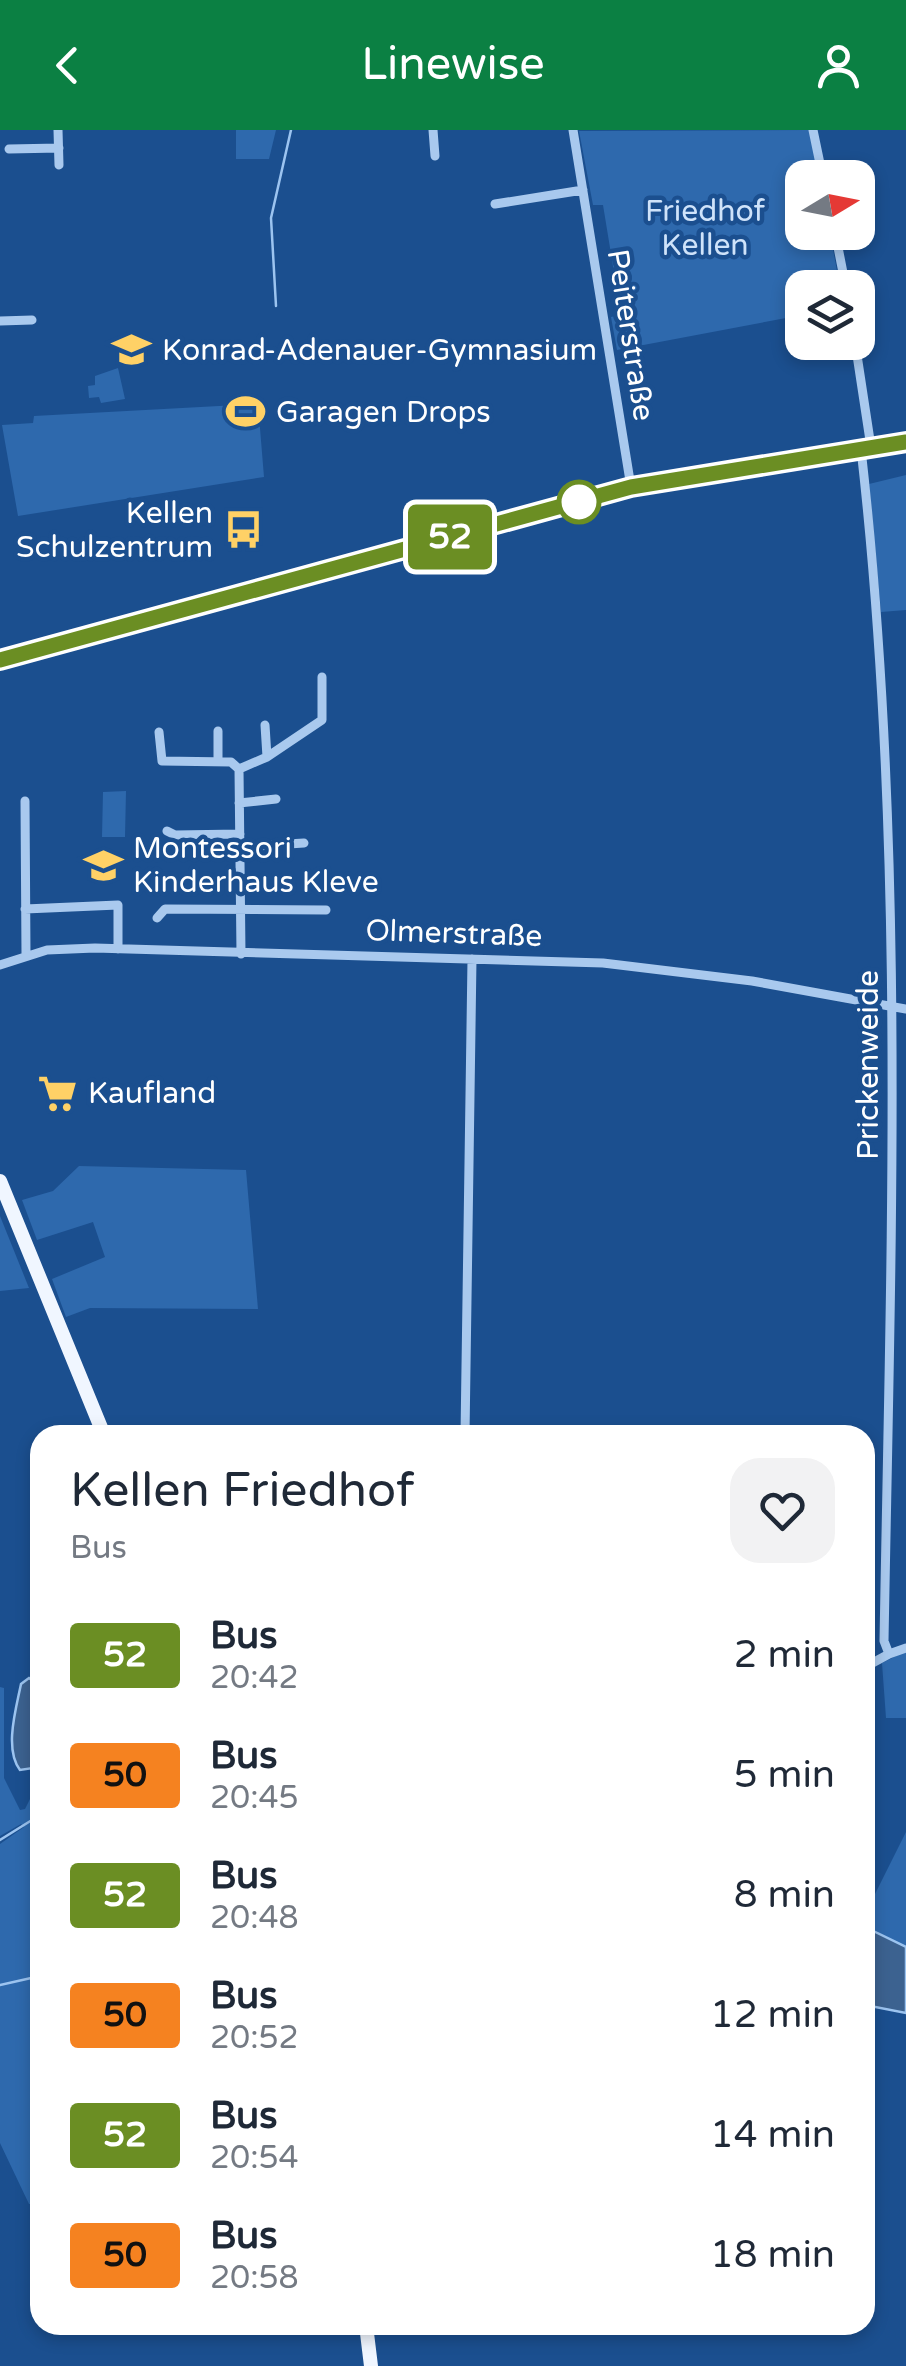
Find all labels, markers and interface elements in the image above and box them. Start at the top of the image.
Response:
icon: back [40,38,95,93]
text: Linewise [361,38,545,92]
icon: person [811,38,866,93]
north arrow [785,160,875,250]
map controls [785,160,875,360]
park label: Friedhof Kellen [645,193,766,264]
street label: Peiterstraße [599,247,662,424]
button: layers [785,270,875,360]
school or university icon: Konrad-Adenauer-Gymnasium [111,329,153,371]
place label: Konrad-Adenauer-Gymnasium [162,332,597,369]
sports icon: Garagen Drops [225,391,267,433]
place label: Garagen Drops [276,394,491,431]
unlabelled marker [558,481,600,523]
place label: Kellen Schulzentrum [16,495,213,566]
line badge: 52 [405,504,495,570]
bus stop icon: Kellen Schulzentrum [222,509,264,551]
text: 52 [428,516,472,558]
place label: Montessori Kinderhaus Kleve [133,830,379,901]
school or university icon: Montessori Kinderhaus Kleve [82,844,124,886]
street label: Olmerstraße [365,912,543,955]
street label: Prickenweide [850,970,887,1160]
supermarket icon: Kaufland [37,1072,79,1114]
place label: Kaufland [88,1075,216,1112]
button: heart [730,1458,835,1563]
text: Kellen Friedhof [70,1462,414,1520]
text: Bus [70,1529,127,1567]
text: Bus [210,1613,277,1659]
text: 2 min [734,1632,835,1678]
text: 52 [103,1634,147,1676]
text: 20:42 [210,1659,299,1697]
text: Bus [210,1733,277,1779]
text: 5 min [734,1752,835,1798]
text: 50 [103,1754,147,1796]
text: 20:45 [210,1779,299,1817]
text: Bus [210,1853,277,1899]
text: 8 min [734,1872,835,1918]
text: 52 [103,1874,147,1916]
text: 20:48 [210,1899,299,1937]
text: Bus [210,1973,277,2019]
text: 12 min [710,1992,835,2038]
text: 50 [103,1994,147,2036]
text: 20:52 [210,2019,299,2057]
text: Bus [210,2093,277,2139]
text: 14 min [710,2112,835,2158]
text: 52 [103,2114,147,2156]
text: 20:54 [210,2139,299,2177]
text: Bus [210,2213,277,2259]
text: 18 min [710,2232,835,2278]
text: 50 [103,2234,147,2276]
text: 20:58 [210,2259,299,2297]

